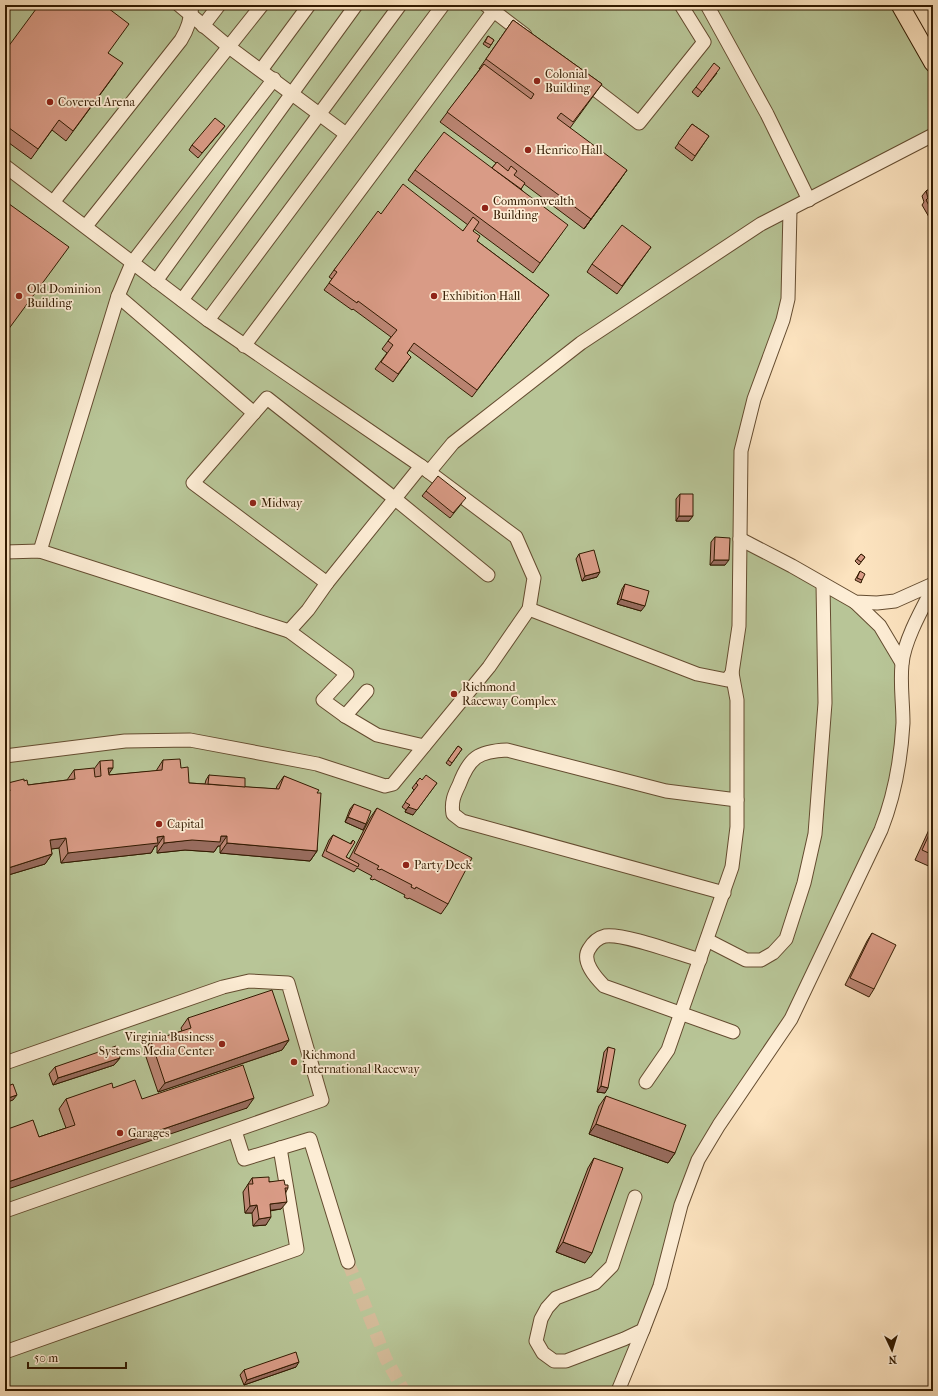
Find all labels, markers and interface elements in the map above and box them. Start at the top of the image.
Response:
place label: Colonial Building [545,67,590,95]
marker: Colonial Building [532,76,542,86]
place label: Covered Arena [58,95,135,109]
marker: Covered Arena [45,97,55,107]
place label: Henrico Hall [536,143,603,157]
marker: Henrico Hall [523,145,533,155]
place label: Commonwealth Building [493,194,574,222]
marker: Commonwealth Building [480,203,490,213]
place label: Old Dominion Building [27,282,101,310]
place label: Exhibition Hall [442,289,521,303]
marker: Old Dominion Building [14,291,24,301]
marker: Exhibition Hall [429,291,439,301]
place label: Midway [261,496,303,510]
marker: Midway [248,498,258,508]
place label: Richmond Raceway Complex [462,680,557,708]
marker: Richmond Raceway Complex [449,689,459,699]
place label: Capital [167,817,204,831]
marker: Capital [154,819,164,829]
place label: Party Deck [414,858,472,872]
marker: Party Deck [401,860,411,870]
place label: Virginia Business Systems Media Center [99,1030,215,1058]
marker: Virginia Business Systems Media Center [217,1039,227,1049]
place label: Richmond International Raceway [302,1048,420,1076]
marker: Richmond International Raceway [289,1057,299,1067]
place label: Garages [128,1126,170,1140]
marker: Garages [115,1128,125,1138]
north arrow [872,1330,912,1370]
scale bar [28,1344,126,1370]
text: 50 m [34,1351,58,1365]
text: N [887,1353,897,1366]

